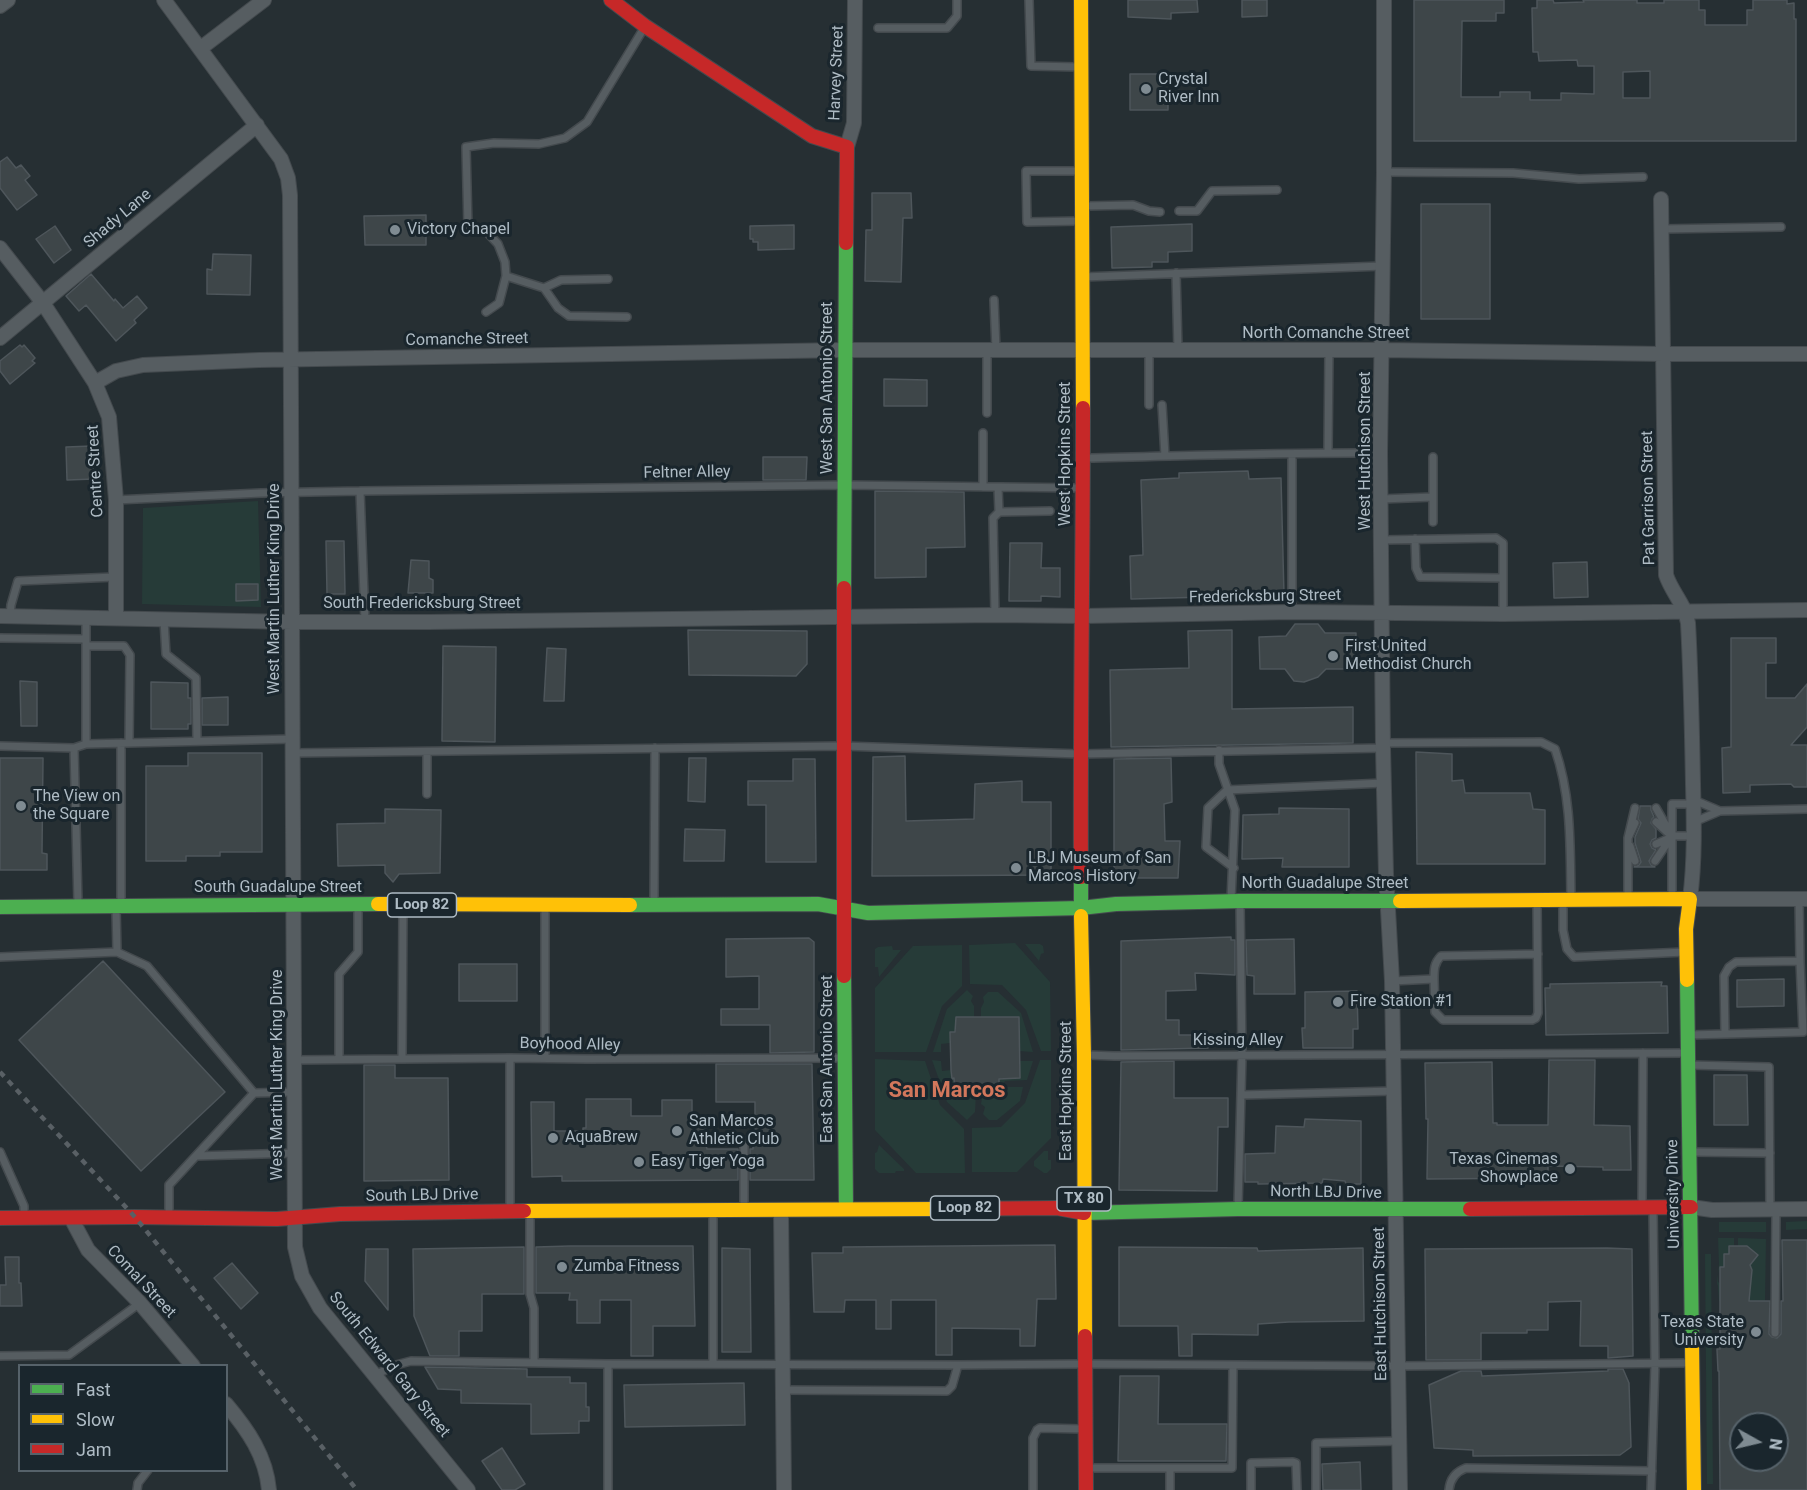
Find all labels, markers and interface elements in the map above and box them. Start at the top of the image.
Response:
street label: Harvey Street [826,25,848,121]
place label: Crystal River Inn [1158,70,1219,108]
marker: Crystal River Inn [1139,82,1153,96]
street label: Shady Lane [80,185,156,253]
place label: Victory Chapel [407,220,510,240]
marker: Victory Chapel [388,223,402,237]
street label: West San Antonio Street [818,302,838,474]
street label: North Comanche Street [1242,324,1410,344]
street label: Comanche Street [405,329,529,351]
street label: West Hutchison Street [1356,372,1376,530]
street label: West Hopkins Street [1056,382,1076,526]
street label: Centre Street [84,424,108,518]
street label: Pat Garrison Street [1638,431,1660,565]
street label: Feltner Alley [643,463,731,483]
street label: West Martin Luther King Drive [265,484,285,694]
street label: Fredericksburg Street [1189,586,1341,608]
street label: South Fredericksburg Street [323,594,521,614]
place label: First United Methodist Church [1345,637,1472,675]
marker: First United Methodist Church [1326,649,1340,663]
place label: The View on the Square [33,787,120,825]
marker: The View on the Square [14,799,28,813]
place label: LBJ Museum of San Marcos History [1028,849,1171,887]
marker: LBJ Museum of San Marcos History [1009,861,1023,875]
street label: North Guadalupe Street [1242,874,1408,894]
street label: South Guadalupe Street [194,878,362,898]
road number: Loop 82 [388,893,456,917]
street label: West Martin Luther King Drive [268,970,288,1180]
street label: East San Antonio Street [818,975,838,1143]
place label: Fire Station #1 [1350,992,1454,1012]
marker: Fire Station #1 [1331,995,1345,1009]
street label: East Hopkins Street [1057,1021,1077,1161]
street label: Kissing Alley [1193,1031,1283,1051]
street label: Boyhood Alley [519,1035,621,1055]
district label: San Marcos [888,1078,1006,1104]
place label: San Marcos Athletic Club [689,1112,779,1150]
marker: San Marcos Athletic Club [670,1124,684,1138]
place label: AquaBrew [565,1128,638,1148]
marker: AquaBrew [546,1131,560,1145]
street label: University Drive [1663,1139,1685,1249]
place label: Texas Cinemas Showplace [1449,1150,1558,1188]
place label: Easy Tiger Yoga [651,1152,765,1172]
marker: Easy Tiger Yoga [632,1155,646,1169]
marker: Texas Cinemas Showplace [1563,1162,1577,1176]
street label: North LBJ Drive [1270,1182,1382,1204]
street label: South LBJ Drive [365,1185,479,1207]
road number: TX 80 [1057,1187,1111,1211]
road number: Loop 82 [930,1196,1000,1220]
street label: East Hutchison Street [1370,1227,1392,1381]
street label: Comal Street [102,1242,180,1322]
place label: Zumba Fitness [574,1257,680,1277]
marker: Zumba Fitness [555,1260,569,1274]
street label: South Edward Gary Street [324,1288,454,1442]
place label: Texas State University [1661,1313,1744,1351]
marker: Texas State University [1749,1325,1763,1339]
legend [18,1364,228,1472]
text: Fast [76,1379,111,1400]
text: Slow [76,1409,115,1430]
north arrow [1729,1412,1789,1472]
text: N [1765,1437,1786,1451]
text: Jam [76,1439,112,1460]

